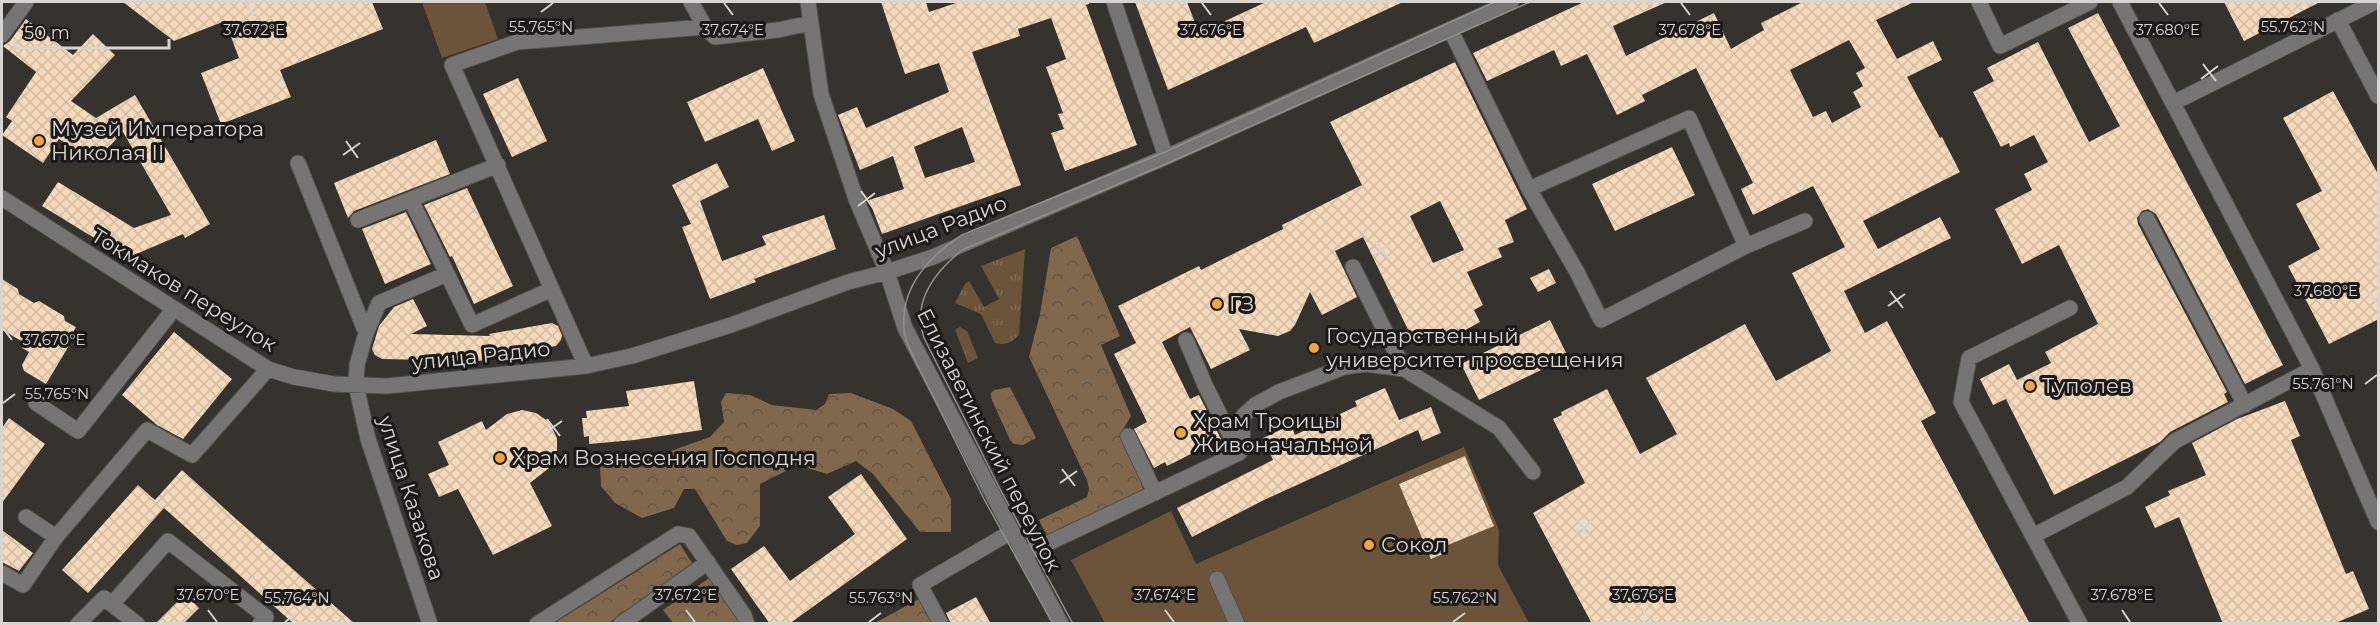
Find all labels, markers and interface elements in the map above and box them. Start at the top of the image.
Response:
scale bar [15,12,170,50]
text: 55.765°N [509,17,573,36]
text: 55.762°N [2261,17,2325,36]
text: 37.672°E [223,20,285,39]
text: 37.674°E [702,20,764,39]
text: 37.676°E [1180,20,1242,39]
text: 37.678°E [1659,20,1721,39]
text: 37.680°E [2136,20,2200,39]
text: 50 m [24,22,70,44]
place label: Музей Императора Николая II [51,116,264,165]
marker: Музей Императора Николая II [32,134,46,148]
street label: улица Радио [870,190,1010,264]
street label: Токмаков переулок [87,222,281,357]
text: 37.680°E [2294,281,2358,300]
place label: ГЗ [1229,291,1254,316]
marker: ГЗ [1210,297,1224,311]
street label: Елизаветинский переулок [912,304,1067,575]
place label: Государственный университет просвещения [1325,323,1623,372]
text: 37.670°E [22,330,86,349]
street label: улица Радио [409,336,552,375]
marker: Государственный университет просвещения [1307,341,1321,355]
place label: Туполев [2042,373,2132,398]
text: 55.761°N [2292,374,2354,393]
marker: Туполев [2023,379,2037,393]
text: 55.765°N [25,384,89,403]
place label: Храм Троицы Живоначальной [1193,408,1373,457]
street label: улица Казакова [373,412,450,583]
marker: Храм Троицы Живоначальной [1174,426,1188,440]
place label: Храм Вознесения Господня [512,445,816,470]
marker: Храм Вознесения Господня [493,451,507,465]
place label: Сокол [1381,532,1447,557]
marker: Сокол [1362,538,1376,552]
text: 37.670°E [176,585,240,604]
text: 37.672°E [655,585,717,604]
text: 37.674°E [1134,585,1196,604]
text: 37.676°E [1612,585,1674,604]
text: 37.678°E [2091,585,2153,604]
text: 55.764°N [264,588,330,607]
text: 55.763°N [849,588,913,607]
text: 55.762°N [1433,588,1497,607]

